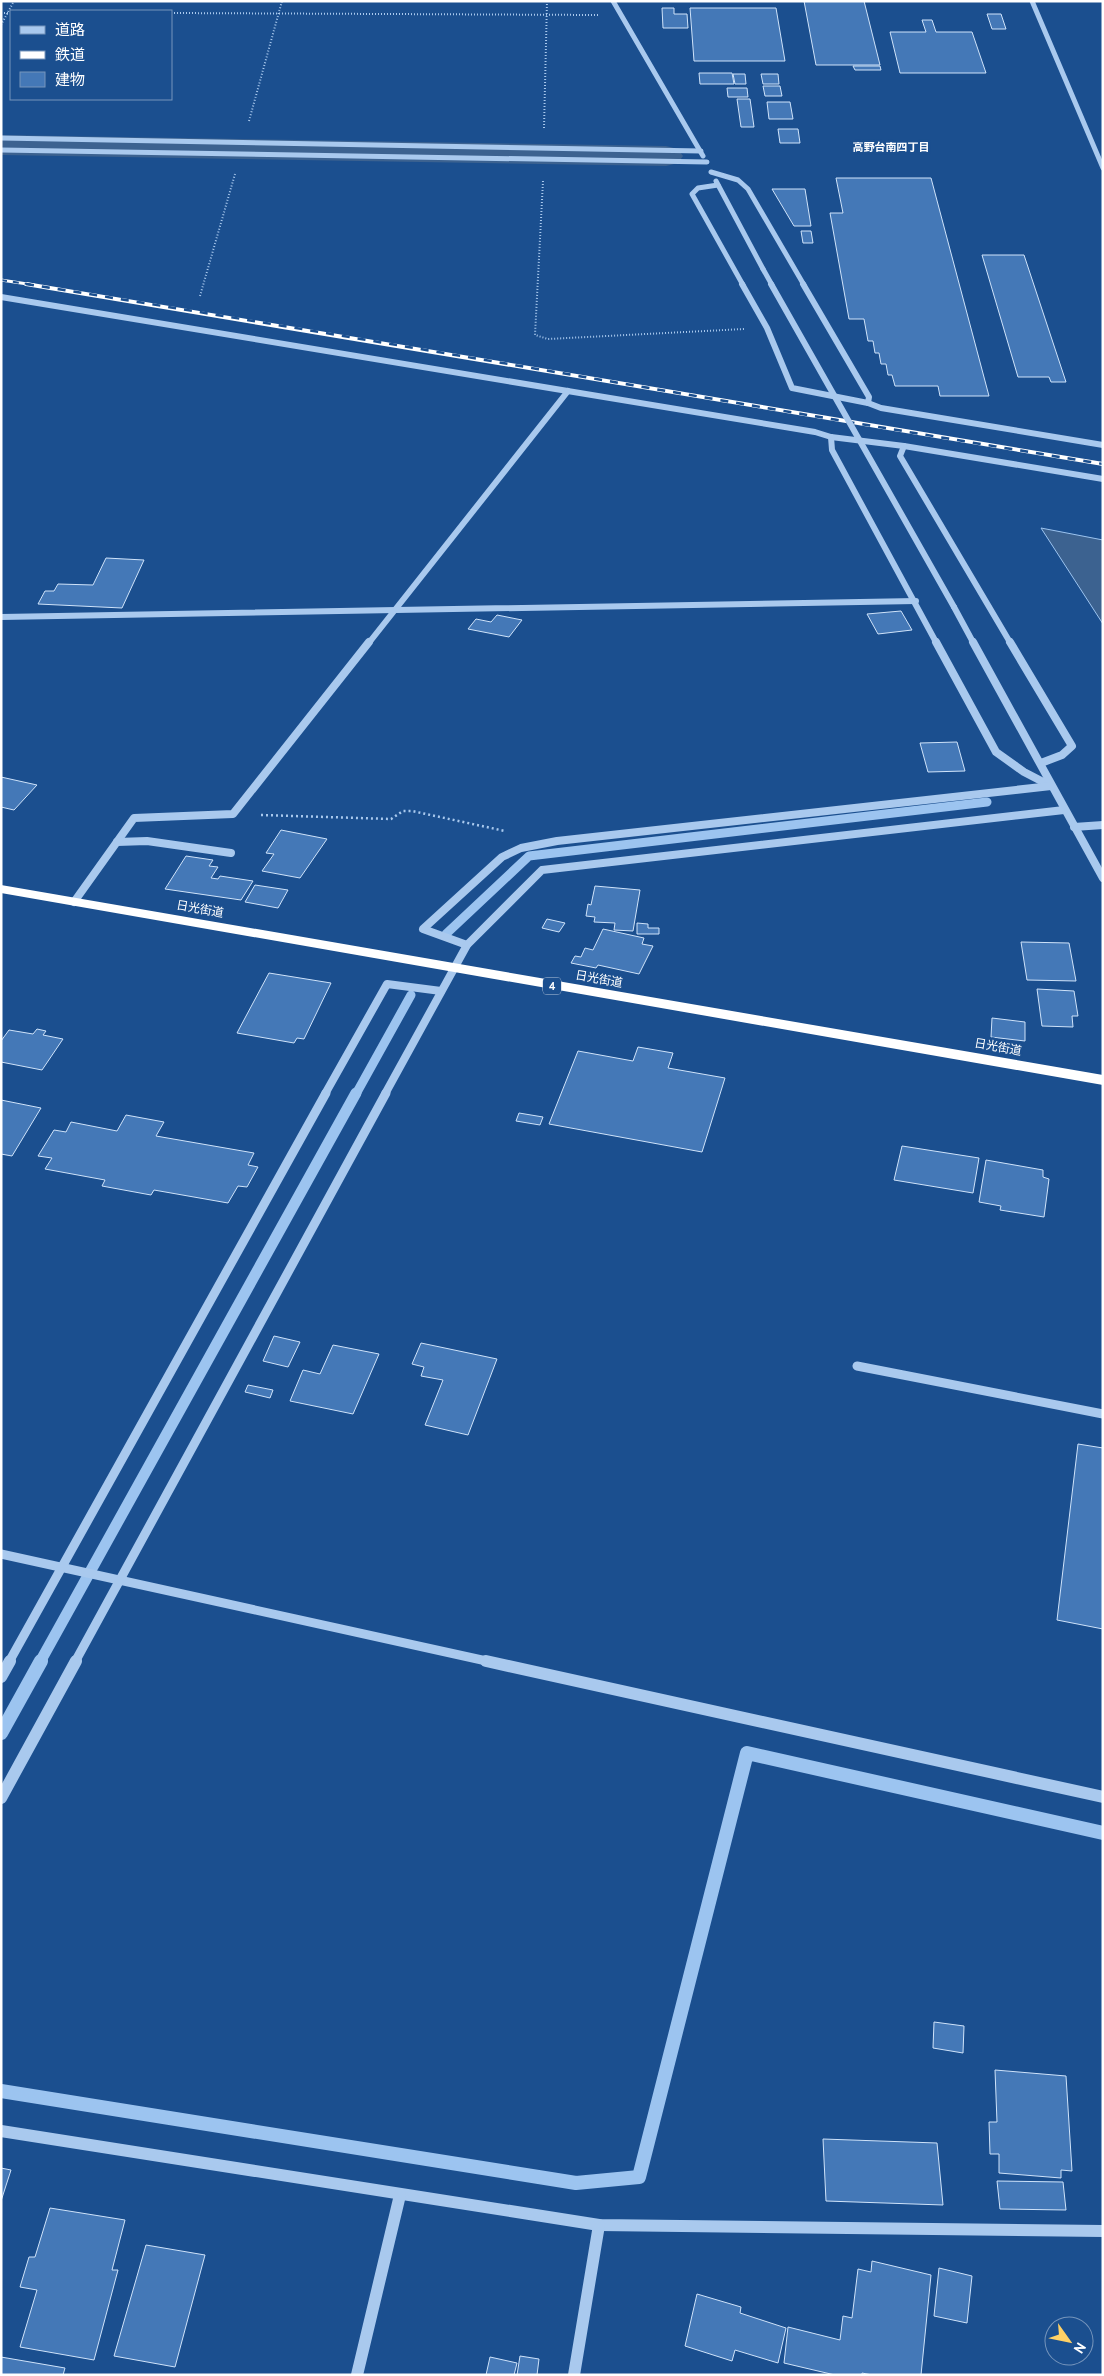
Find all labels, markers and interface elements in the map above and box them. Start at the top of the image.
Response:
legend [10,10,172,100]
text: 道路 [55,20,85,39]
text: 鉄道 [55,45,85,64]
text: 建物 [55,70,85,89]
district label: 高野台南四丁目 [853,140,930,154]
street label: 日光街道 [175,897,225,920]
street label: 日光街道 [574,967,624,990]
road number: 4 [543,978,561,994]
street label: 日光街道 [973,1035,1023,1058]
north arrow [1044,2316,1094,2366]
text: N [1070,2339,1090,2357]

